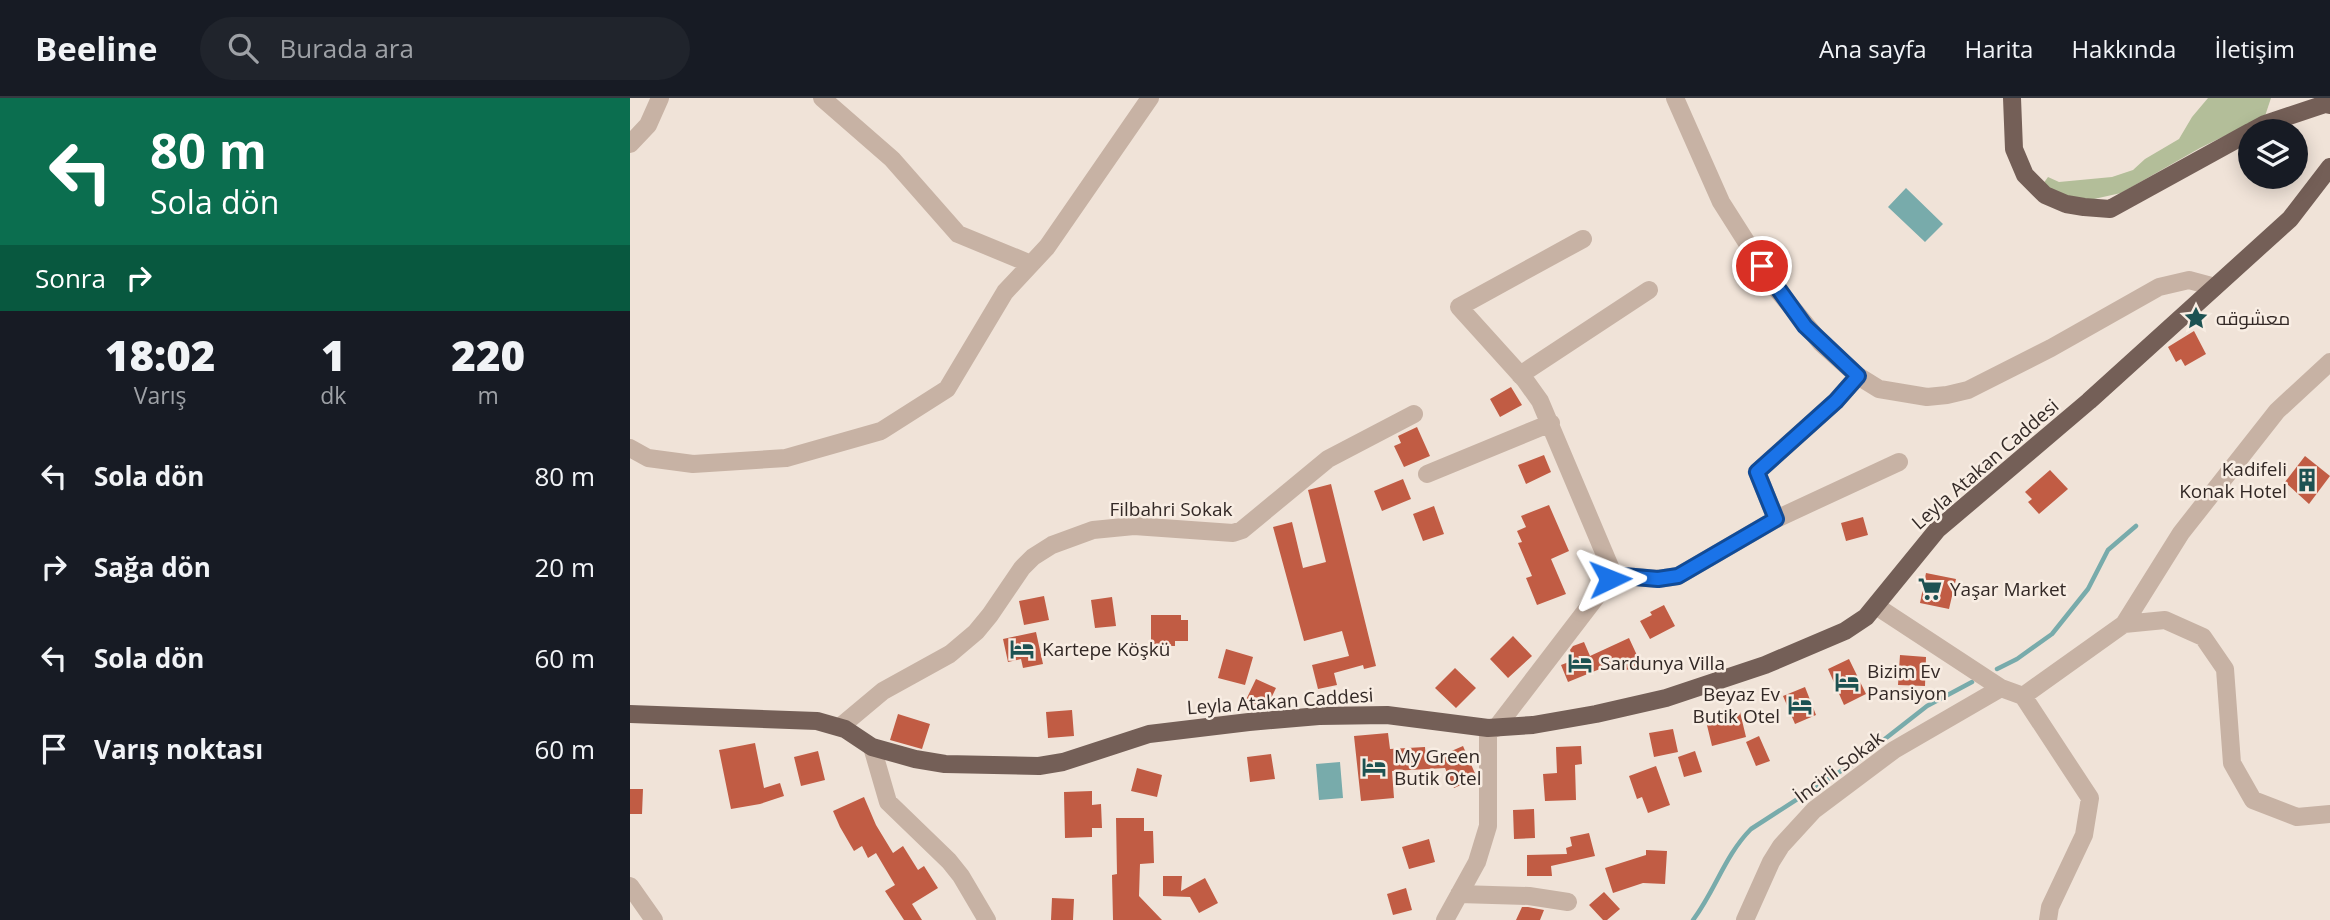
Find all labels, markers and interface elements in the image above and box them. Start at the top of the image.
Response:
search box [200,17,690,80]
text: Beeline [35,26,158,71]
icon: search [224,29,262,67]
text: Burada ara [280,30,414,66]
text: Ana sayfa [1819,32,1927,65]
text: Harita [1965,32,2033,65]
text: Hakkında [2071,32,2176,65]
text: İletişim [2214,32,2295,65]
text: 80 m [150,117,267,183]
map controls [2238,119,2308,189]
button: layers [2238,119,2308,189]
icon: left [35,126,126,217]
text: Sola dön [150,180,279,223]
pin [1732,236,1792,296]
icon: arrive [1743,247,1781,285]
icon: right [120,259,158,297]
text: Sonra [35,260,106,296]
place icon: معشوقه [2182,304,2210,332]
place label: معشوقه [2216,305,2290,331]
text: 18:02 [105,326,215,383]
text: 1 [321,326,346,383]
text: 220 [451,326,525,383]
text: Varış [134,379,186,411]
text: dk [320,379,346,411]
text: m [478,379,499,411]
street label: Leyla Atakan Caddesi [1906,393,2064,535]
place label: Kadifeli Konak Hotel [2179,456,2287,504]
icon: left [35,457,73,495]
text: Sola dön [94,458,204,494]
text: 80 m [534,458,595,494]
building icon: Kadifeli Konak Hotel [2293,466,2321,494]
street label: Filbahri Sokak [1109,496,1233,522]
position arrow [1573,542,1647,616]
icon: right [35,548,73,586]
text: Sağa dön [94,549,211,585]
text: 20 m [534,549,595,585]
supermarket icon: Yaşar Market [1916,575,1944,603]
place label: Yaşar Market [1950,576,2067,602]
hotel icon: Kartepe Köşkü [1008,635,1036,663]
place label: Kartepe Köşkü [1042,636,1170,662]
icon: left [35,639,73,677]
text: Sola dön [94,640,204,676]
text: 60 m [534,640,595,676]
hotel icon: Sardunya Villa [1566,649,1594,677]
place label: Sardunya Villa [1600,650,1725,676]
place label: Bizim Ev Pansiyon [1867,658,1947,706]
hotel icon: Bizim Ev Pansiyon [1833,668,1861,696]
place label: Beyaz Ev Butik Otel [1693,681,1780,729]
street label: Leyla Atakan Caddesi [1186,682,1374,720]
hotel icon: Beyaz Ev Butik Otel [1786,691,1814,719]
street label: İncirli Sokak [1789,725,1889,809]
icon: arrive [35,730,73,768]
text: Varış noktası [94,731,263,767]
text: 60 m [534,731,595,767]
place label: My Green Butik Otel [1394,743,1481,791]
hotel icon: My Green Butik Otel [1360,753,1388,781]

